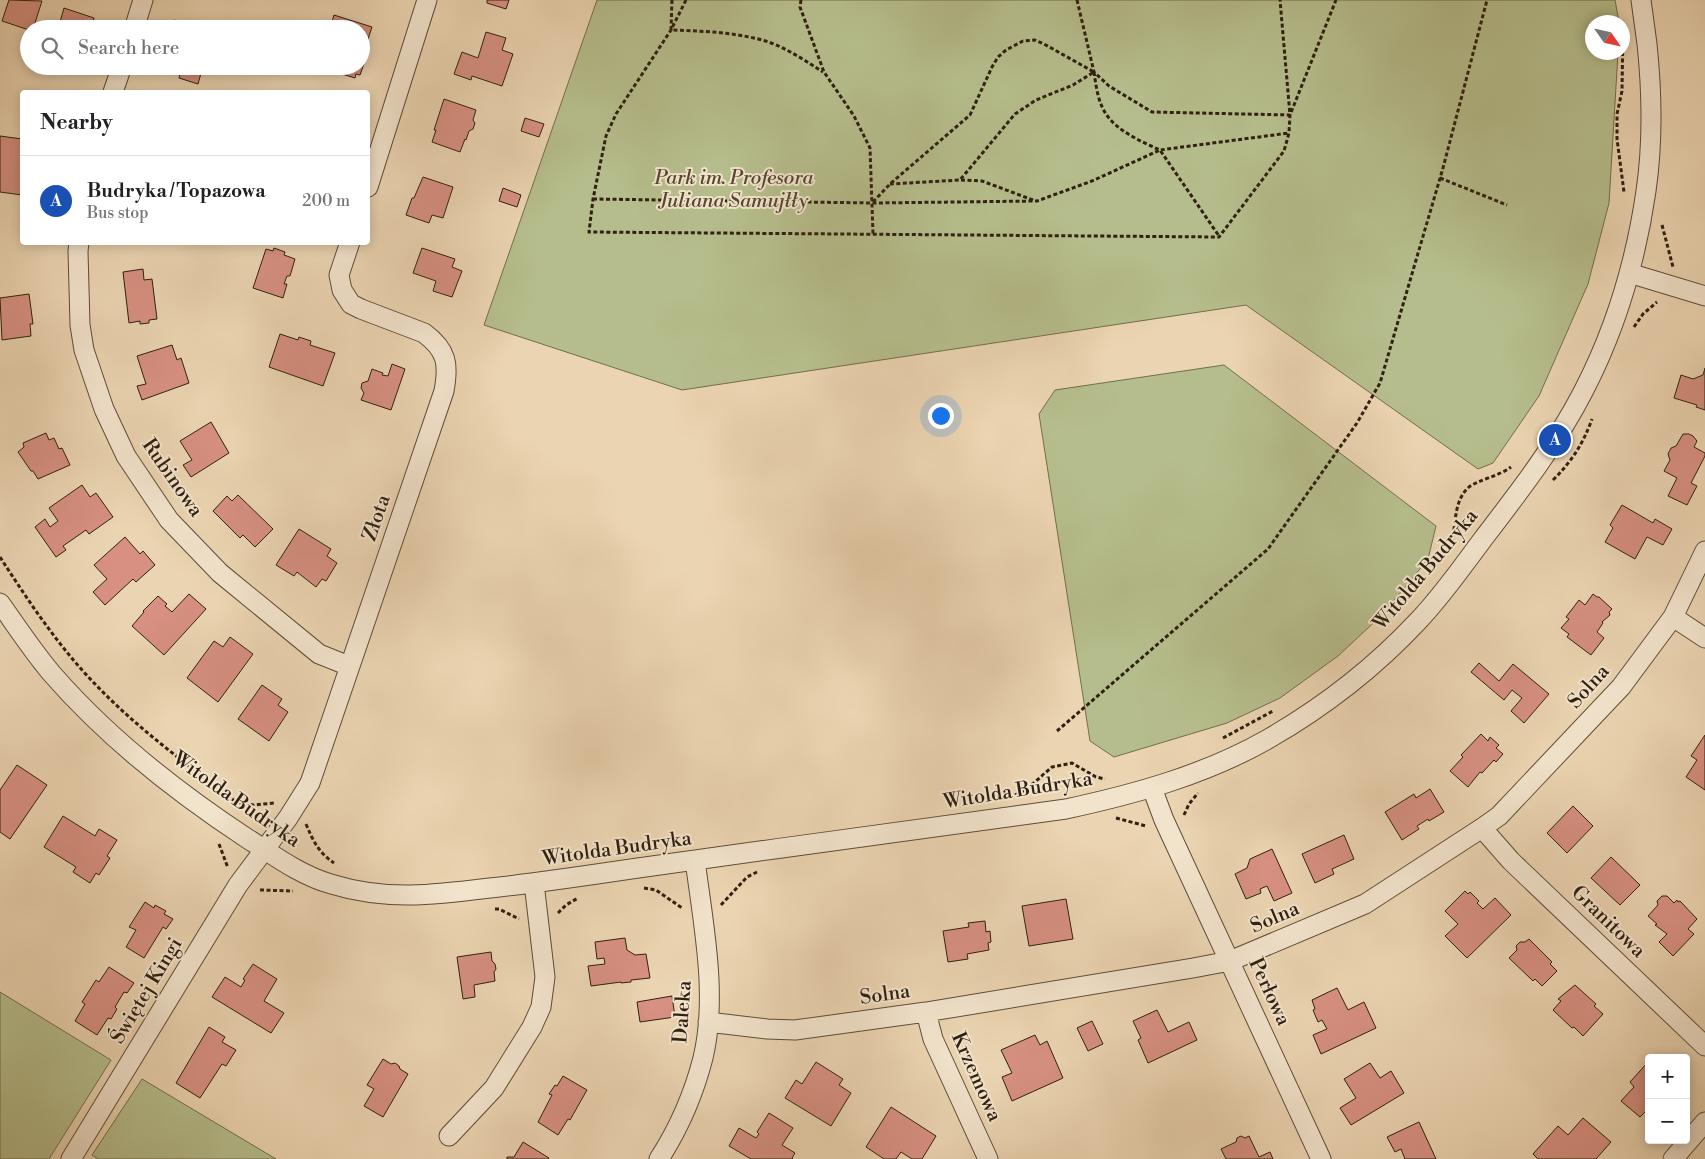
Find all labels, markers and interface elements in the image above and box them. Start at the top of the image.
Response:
north arrow [1585,15,1630,60]
search box [20,20,370,75]
icon: search [38,34,66,62]
text: Search here [78,36,179,60]
text: Nearby [40,110,113,136]
park label: Park im. Profesora Juliana Samujłły [654,166,814,214]
text: Budryka / Topazowa [87,179,265,203]
text: A [50,191,62,211]
text: 200 m [302,191,350,211]
text: Bus stop [87,203,149,223]
your location [928,403,954,429]
pin: A [1539,421,1571,459]
street label: Rubinowa [136,434,209,523]
street label: Złota [357,491,397,545]
street label: Witolda Budryka [1367,504,1485,636]
street label: Solna [1563,659,1616,714]
street label: Witolda Budryka [166,746,306,854]
street label: Witolda Budryka [941,767,1095,815]
street label: Witolda Budryka [540,826,694,872]
street label: Granitowa [1566,881,1651,964]
street label: Solna [1247,896,1304,939]
street label: Świętej Kingi [105,933,189,1049]
street label: Perłowa [1243,954,1296,1031]
street label: Daleka [668,979,698,1044]
street label: Solna [858,979,913,1011]
street label: Krzemowa [945,1028,1007,1126]
map controls [1645,1054,1690,1144]
button: + [1645,1054,1690,1099]
button: − [1645,1099,1690,1144]

